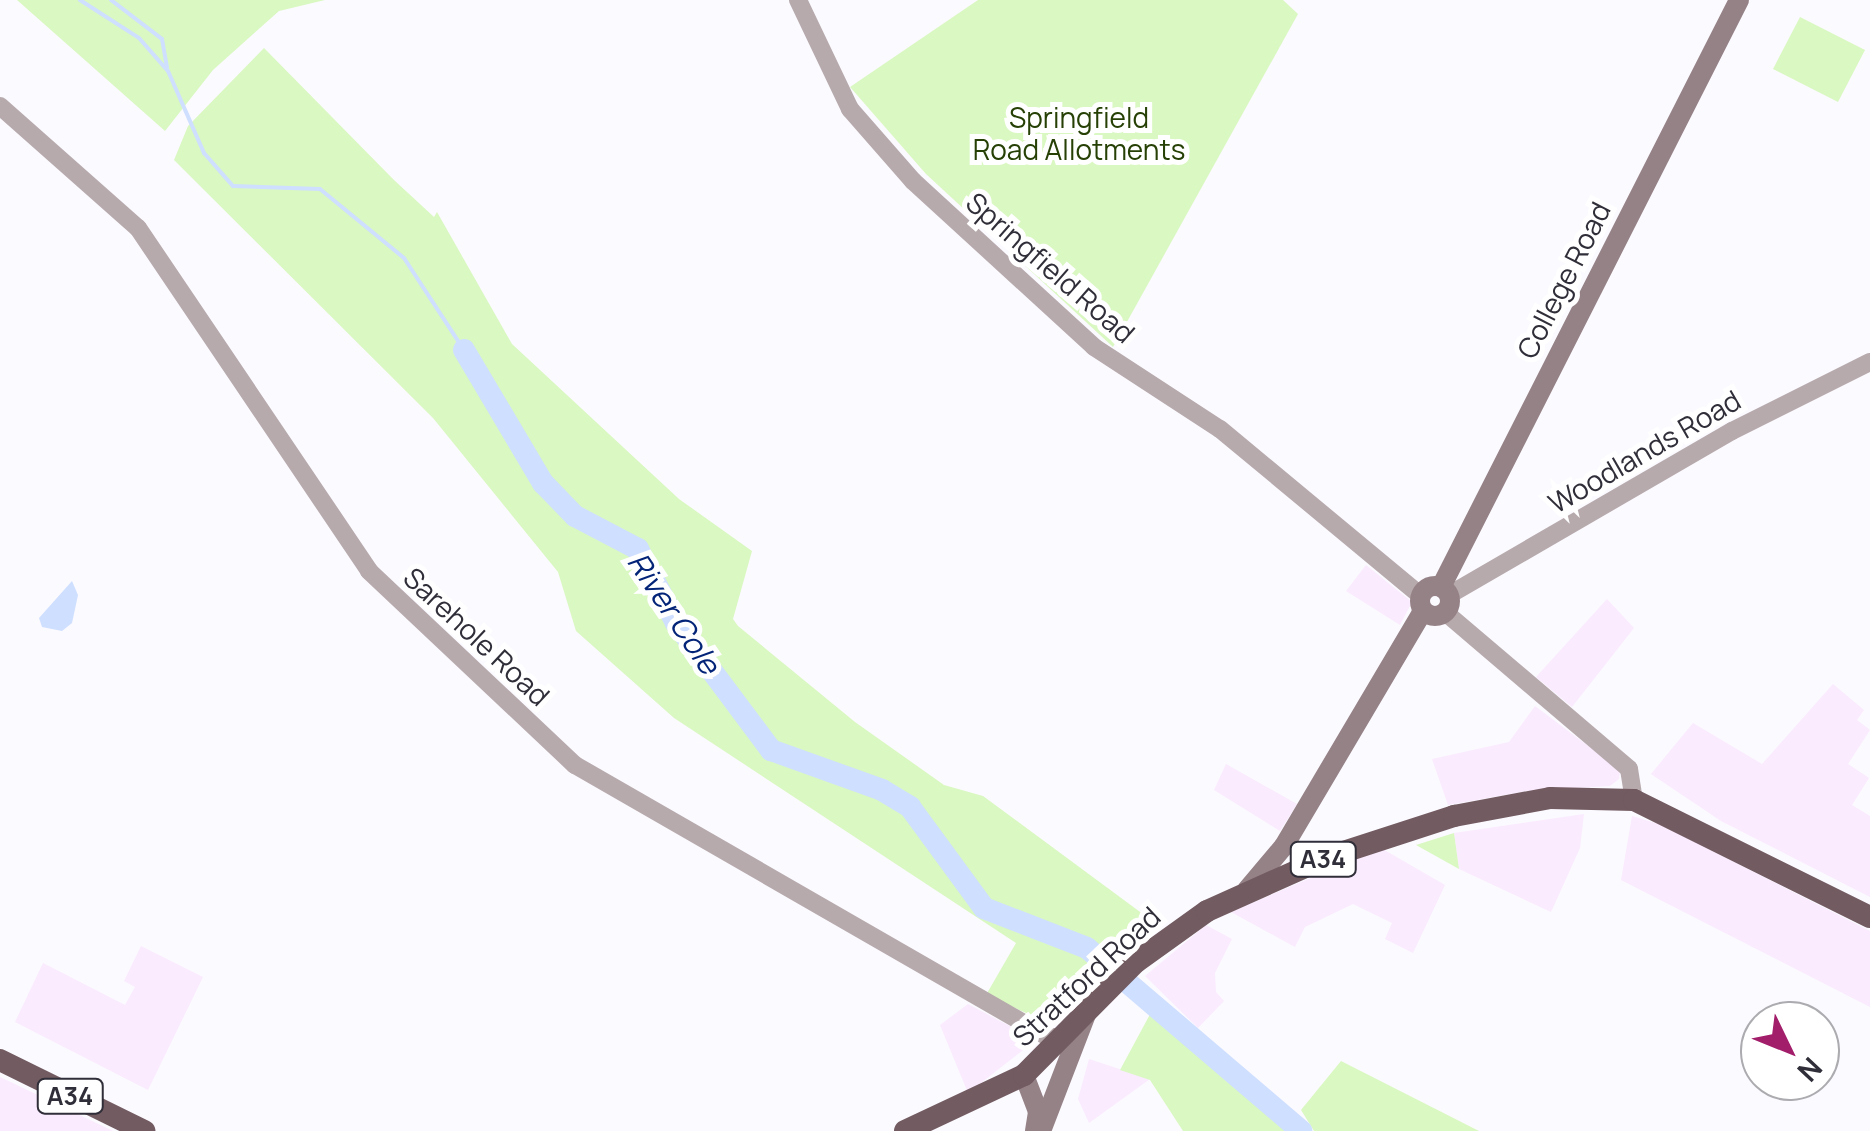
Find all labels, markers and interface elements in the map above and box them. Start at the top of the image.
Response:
park label: Springfield Road Allotments [973,100,1185,166]
street label: Springfield Road [960,185,1142,349]
street label: College Road [1509,196,1617,364]
street label: Woodlands Road [1542,382,1746,520]
water label: River Cole [620,545,728,681]
street label: Sarehole Road [397,560,557,712]
road number: A34 [1288,839,1358,879]
street label: Stratford Road [1005,899,1167,1053]
north arrow [1740,1001,1840,1101]
text: N [1790,1050,1831,1090]
road number: A34 [35,1076,105,1116]

